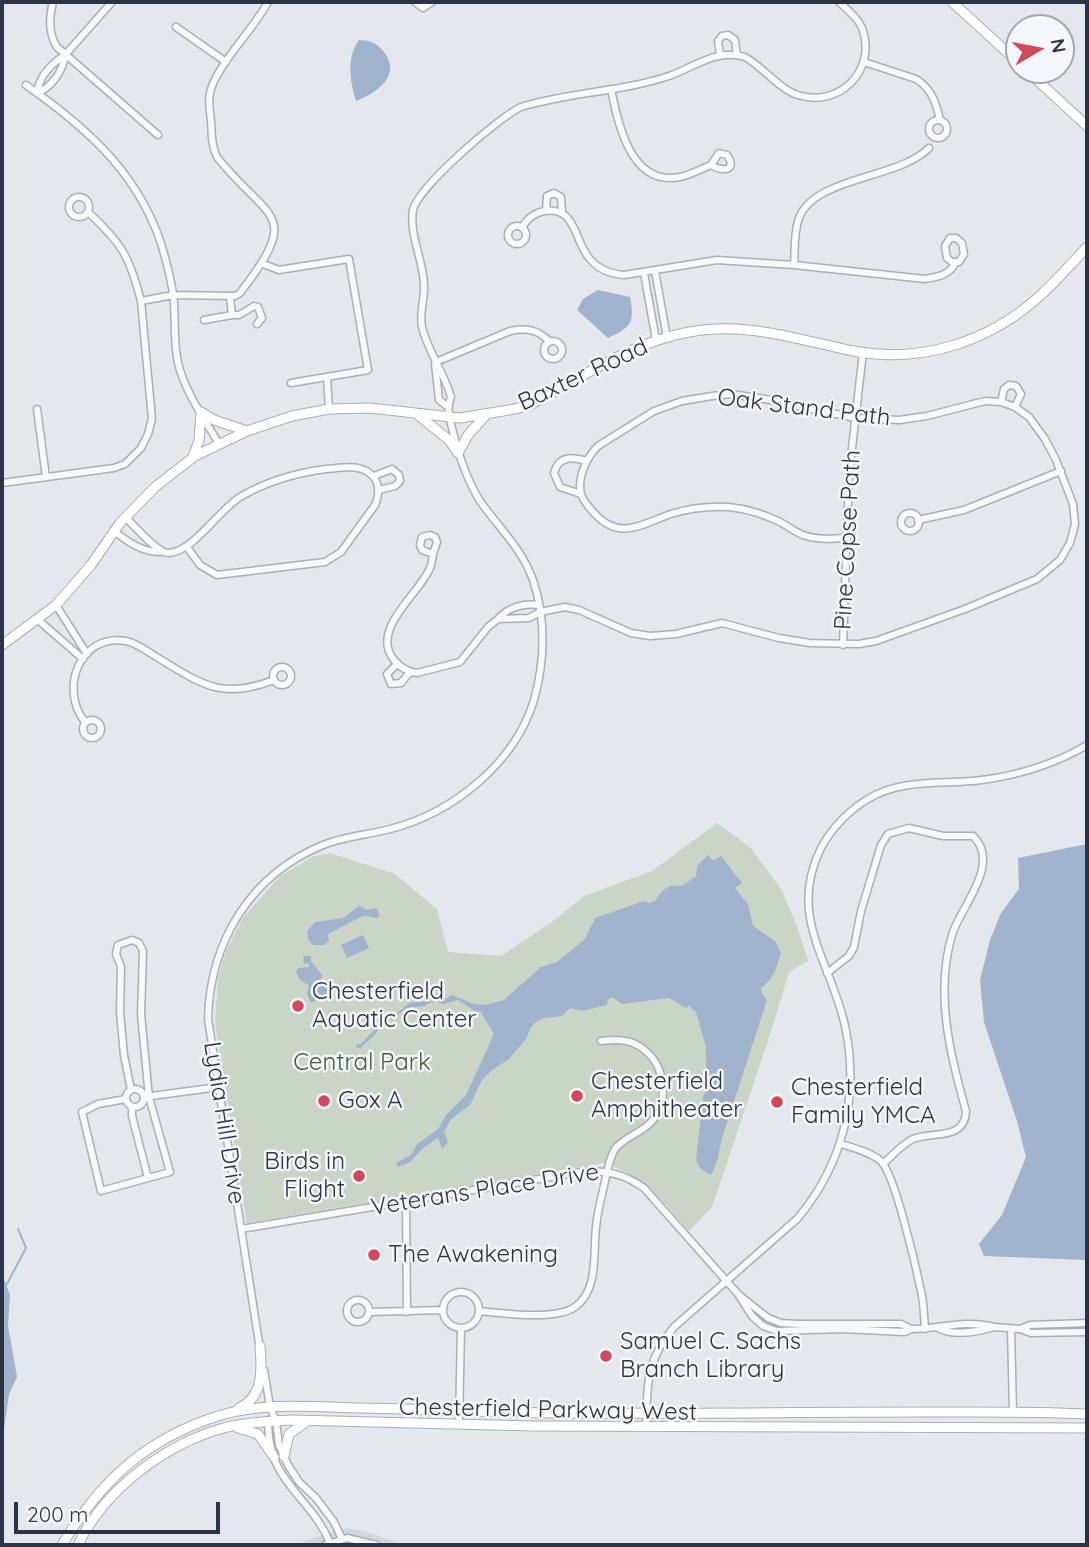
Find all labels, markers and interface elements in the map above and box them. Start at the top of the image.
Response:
north arrow [1005,14,1075,84]
text: N [1046,37,1072,55]
street label: Baxter Road [514,332,652,418]
street label: Oak Stand Path [716,383,892,433]
street label: Pine Copse Path [829,449,867,631]
place label: Chesterfield Aquatic Center [312,978,476,1034]
marker: Chesterfield Aquatic Center [290,998,306,1014]
street label: Lydia Hill Drive [197,1040,251,1206]
park label: Central Park [293,1049,431,1077]
place label: Chesterfield Amphitheater [591,1068,743,1124]
place label: Chesterfield Family YMCA [791,1074,935,1130]
place label: Gox A [338,1087,403,1115]
marker: Chesterfield Amphitheater [569,1088,585,1104]
marker: Gox A [316,1093,332,1109]
marker: Chesterfield Family YMCA [769,1094,785,1110]
place label: Birds in Flight [264,1148,345,1204]
street label: Veterans Place Drive [369,1158,601,1222]
marker: Birds in Flight [351,1168,367,1184]
place label: The Awakening [388,1241,558,1269]
marker: The Awakening [366,1247,382,1263]
place label: Samuel C. Sachs Branch Library [620,1328,801,1384]
marker: Samuel C. Sachs Branch Library [598,1348,614,1364]
street label: Chesterfield Parkway West [399,1393,697,1427]
scale bar [18,1488,224,1532]
text: 200 m [27,1501,89,1527]

